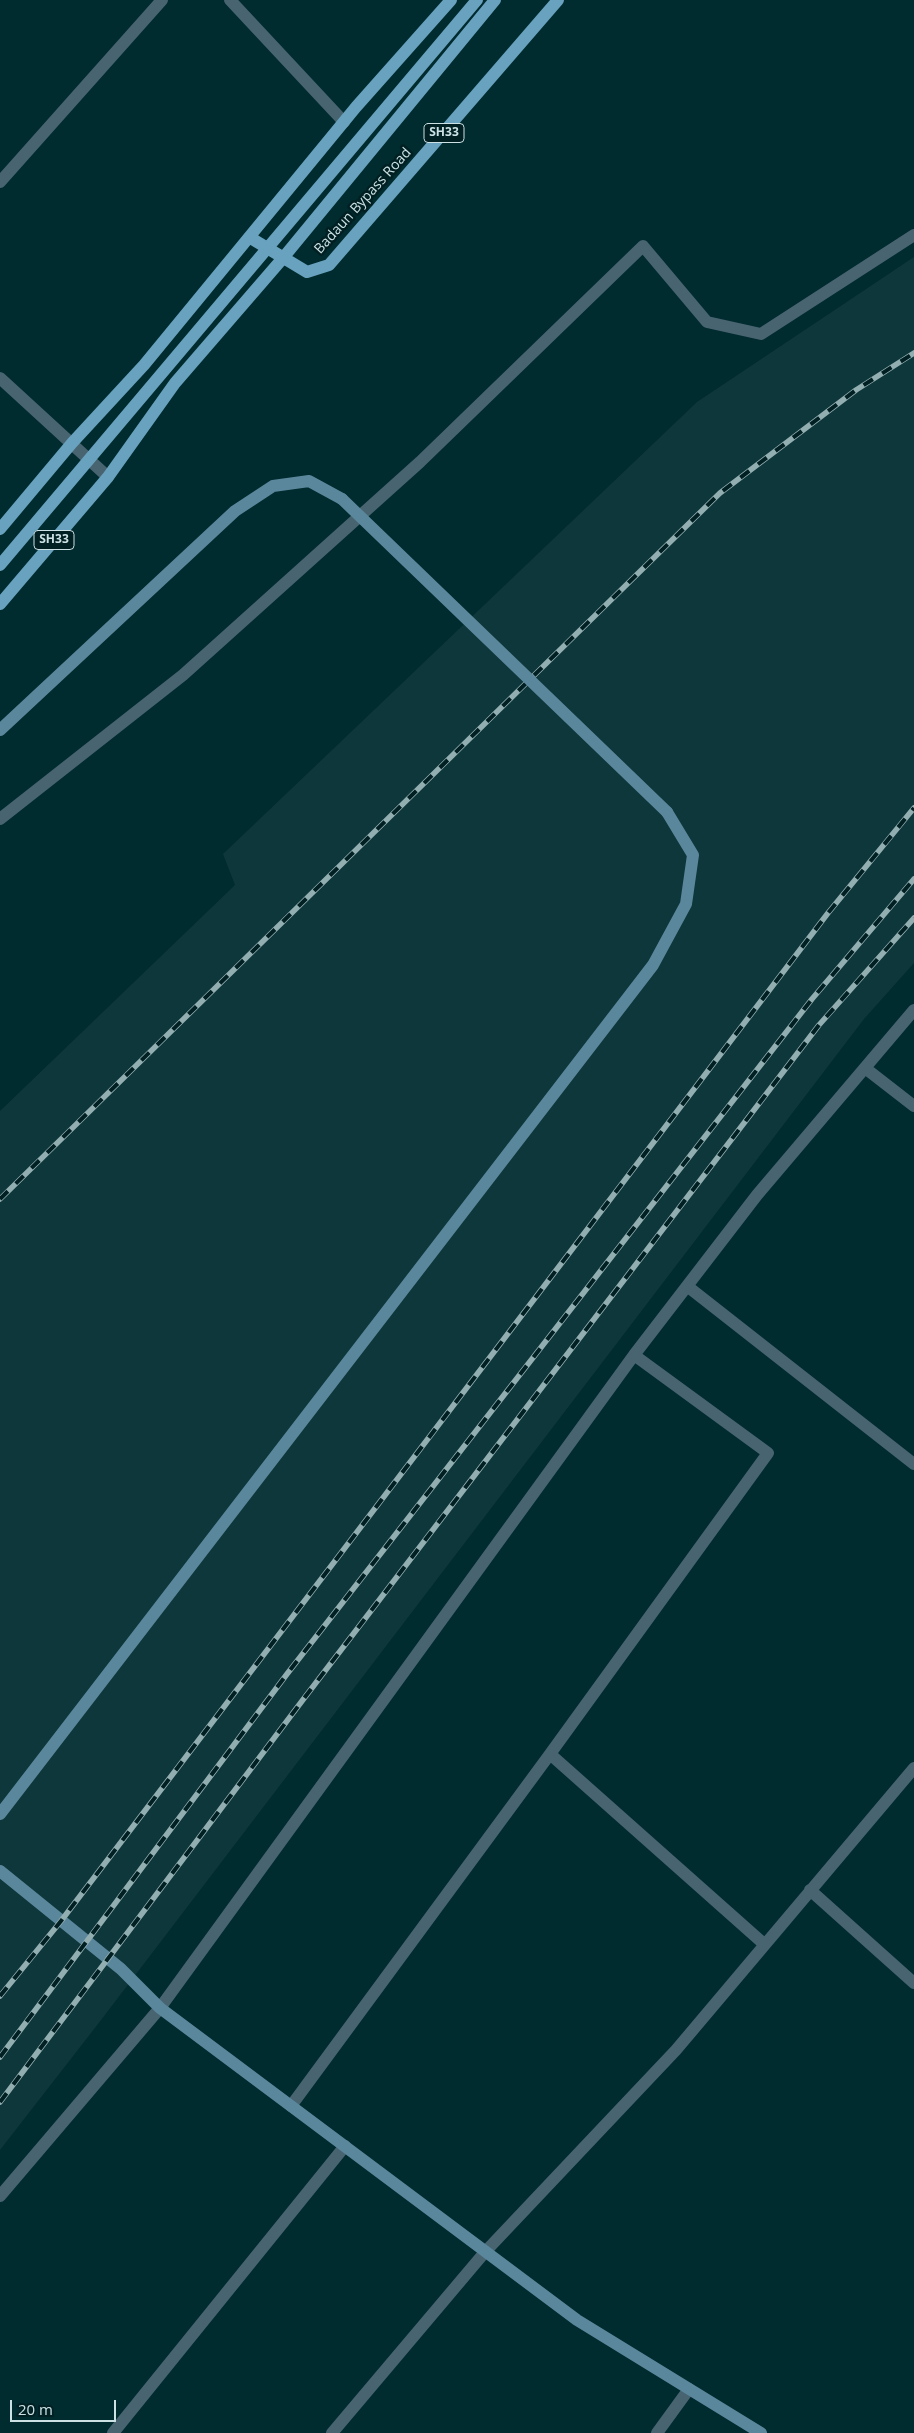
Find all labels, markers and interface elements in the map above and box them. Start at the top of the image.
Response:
road number: SH33 [424,124,464,142]
street label: Badaun Bypass Road [311,145,415,257]
road number: SH33 [34,530,74,550]
scale bar [12,2390,119,2422]
text: 20 m [18,2399,53,2419]

